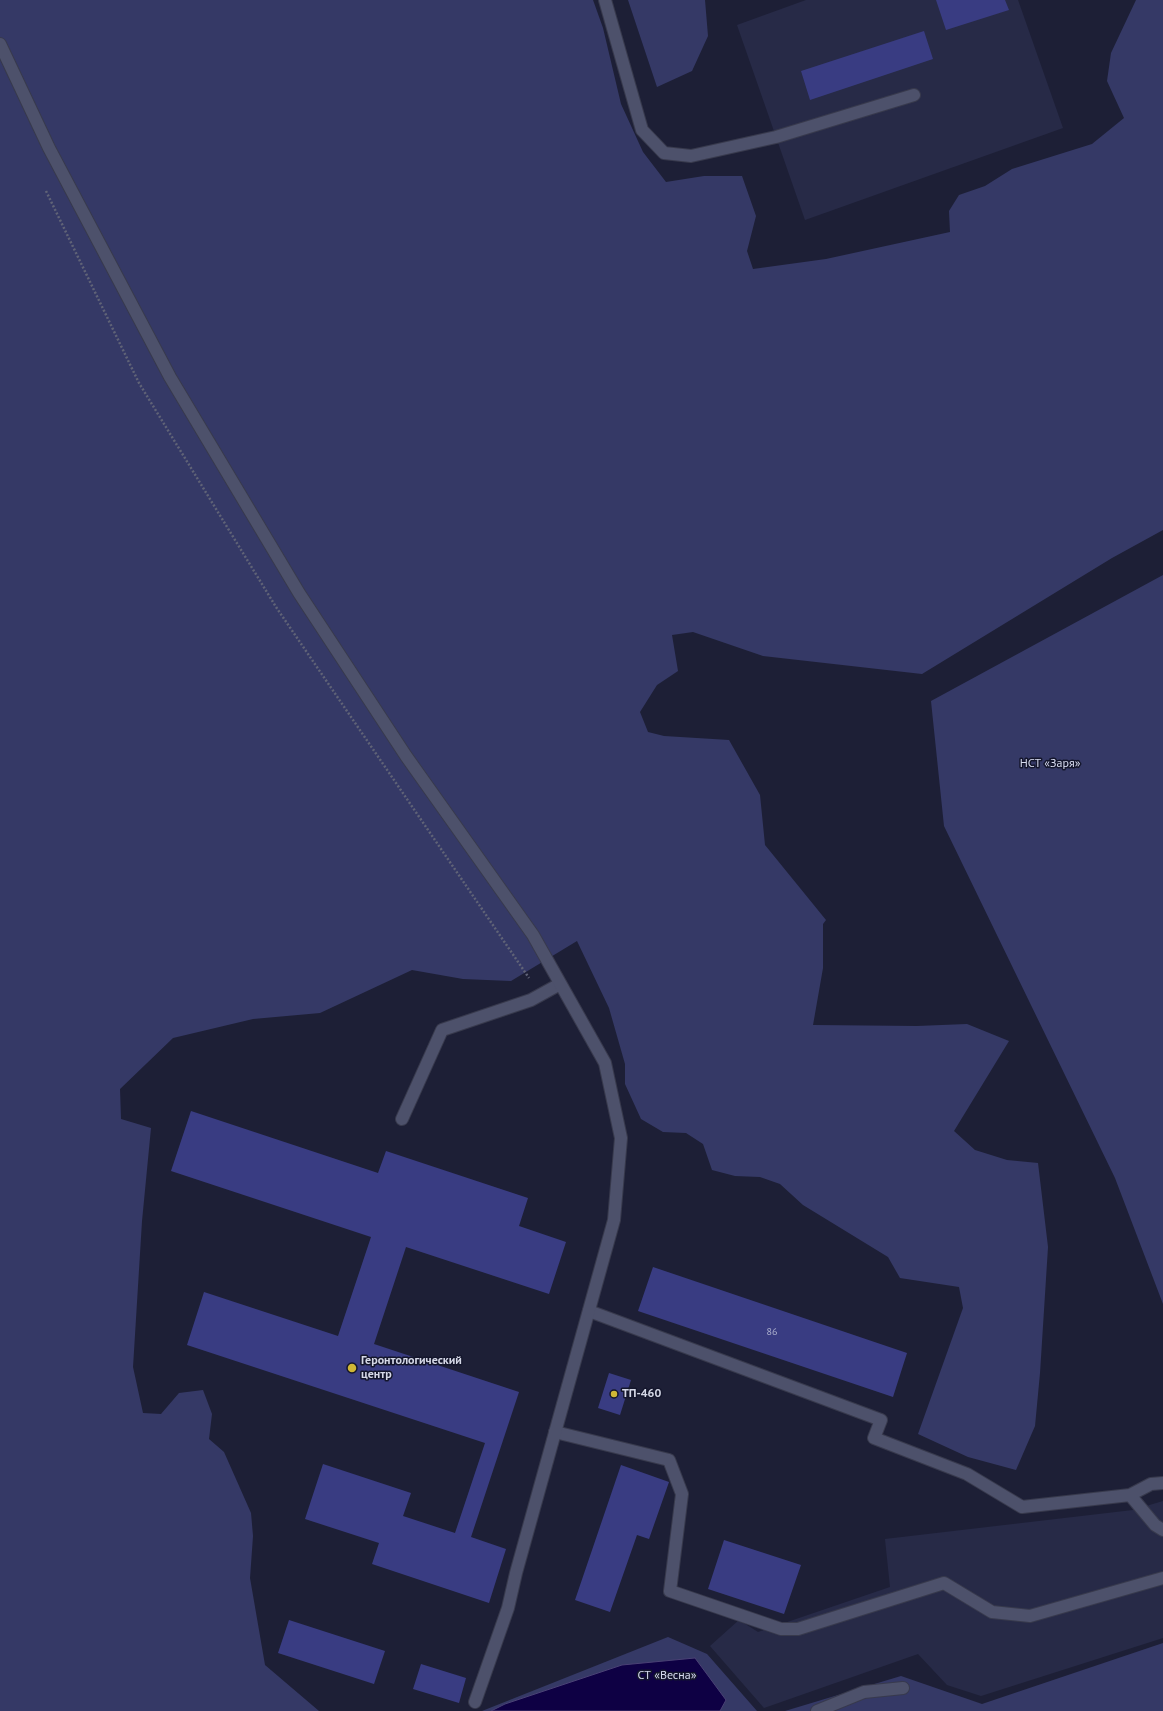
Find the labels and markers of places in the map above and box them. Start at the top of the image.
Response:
place label: Геронтологический центр [361,1354,462,1382]
marker: Геронтологический центр [346,1362,358,1374]
place label: ТП-460 [622,1387,661,1401]
marker: ТП-460 [609,1389,619,1399]

